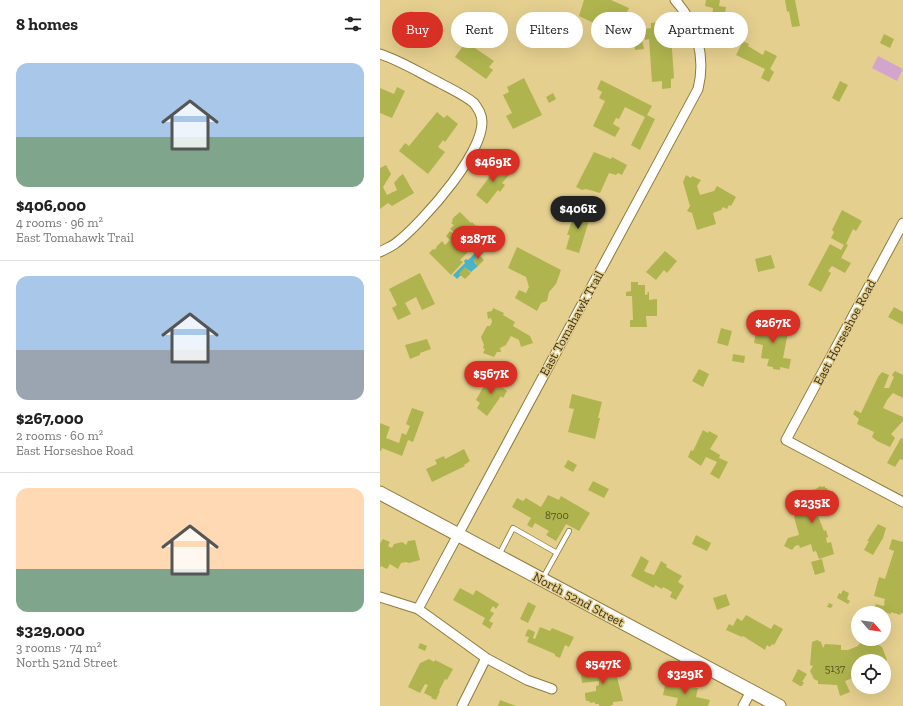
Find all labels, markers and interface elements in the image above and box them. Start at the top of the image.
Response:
chip: Buy [392,12,443,48]
chip: Rent [451,12,508,48]
chip: Filters [516,12,583,48]
chip: New [591,12,646,48]
chip: Apartment [654,12,748,48]
icon: filters [342,13,364,35]
text: 8 homes [16,14,78,34]
icon: home [154,89,226,161]
pin: $469K [465,149,521,183]
text: $469K [475,154,511,169]
text: $406,000 [16,195,86,215]
pin: $406K [550,196,606,230]
text: $406K [559,201,597,216]
text: 4 rooms · 96 m² [16,215,103,230]
pin: $287K [450,226,506,260]
text: East Tomahawk Trail [16,230,134,245]
text: $287K [460,231,496,246]
street label: East Tomahawk Trail [536,268,607,378]
street label: East Horseshoe Road [810,277,879,388]
icon: home [154,302,226,374]
pin: $267K [745,310,801,344]
text: $267K [755,315,791,330]
pin: $567K [463,361,519,395]
text: $567K [473,366,509,381]
text: $267,000 [16,408,84,428]
text: 2 rooms · 60 m² [16,428,103,443]
text: East Horseshoe Road [16,443,134,458]
pin: $235K [784,490,840,524]
text: $235K [794,495,830,510]
house number: 8700 [545,509,569,522]
icon: home [154,514,226,586]
street label: North 52nd Street [530,569,627,630]
north arrow [851,606,891,646]
map controls [851,606,891,694]
text: $329,000 [16,620,85,640]
text: 3 rooms · 74 m² [16,640,101,655]
pin: $547K [575,651,631,685]
button: locate [851,654,891,694]
text: North 52nd Street [16,655,118,670]
text: $547K [585,656,621,671]
pin: $329K [657,661,713,695]
house number: 5137 [825,662,845,675]
text: $329K [667,666,703,681]

